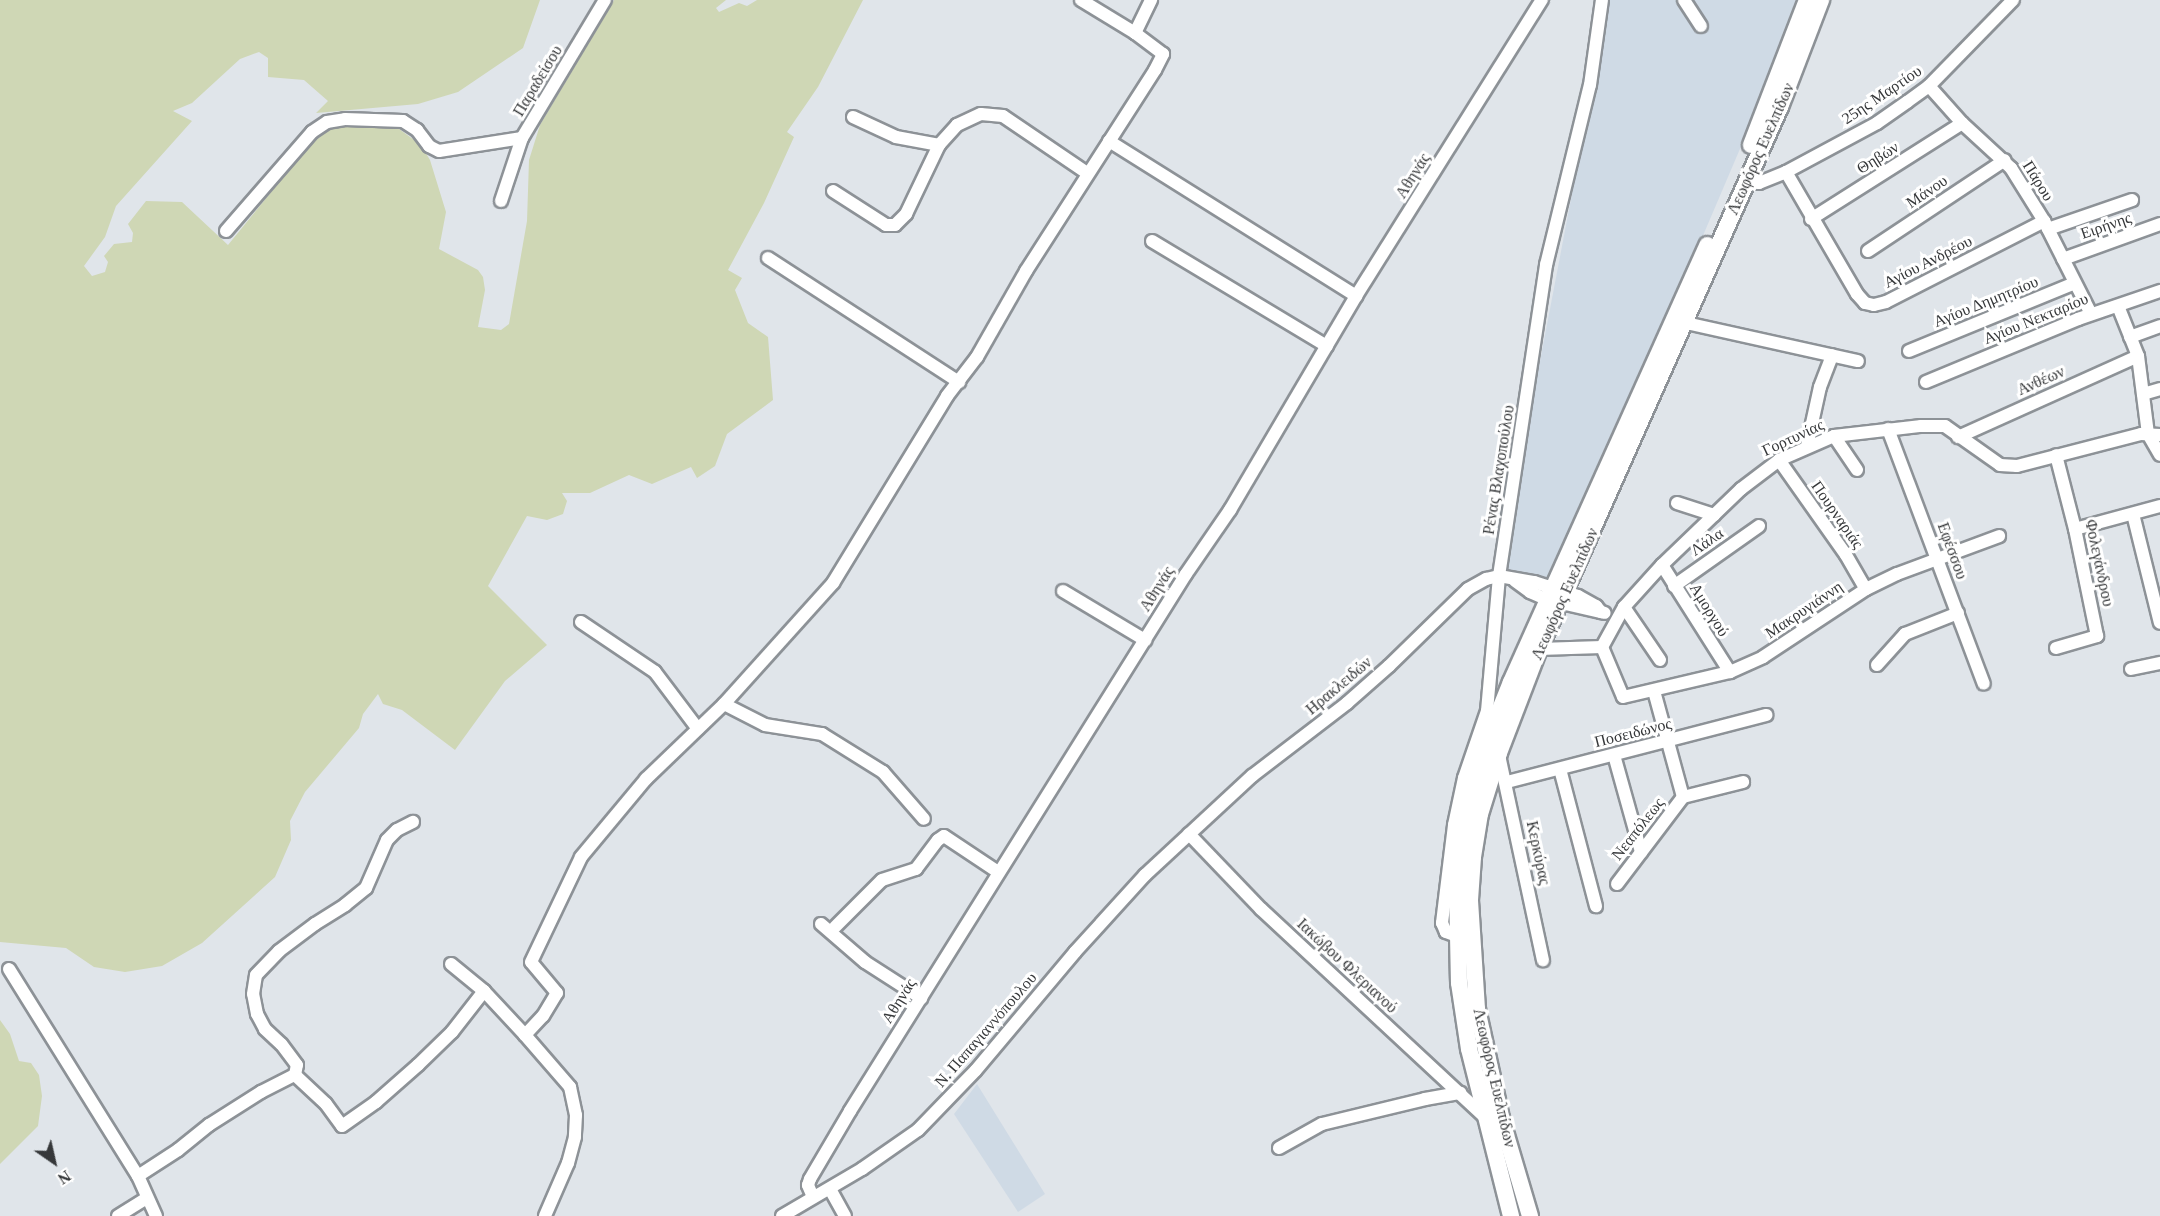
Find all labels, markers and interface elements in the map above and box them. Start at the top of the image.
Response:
street label: Παραδείσου [509,42,567,120]
street label: 25ης Μαρτίου [1839,61,1925,129]
street label: Λεωφόρος Ευελπίδων [1723,80,1799,218]
street label: Θηβών [1853,138,1903,178]
street label: Αθηνάς [1392,150,1434,202]
street label: Πάρου [2018,157,2058,205]
street label: Μάνου [1903,171,1951,213]
street label: Ειρήνης [2078,208,2134,244]
street label: Αγίου Ανδρέου [1880,231,1976,293]
street label: Αγίου Δημητρίου [1930,272,2042,332]
street label: Αγίου Νεκταρίου [1981,289,2091,349]
street label: Ανθέων [2014,362,2068,400]
street label: Ρένας Βλαχοπούλου [1479,404,1519,536]
street label: Γορτυνίας [1759,415,1827,461]
street label: Πουρναριάς [1807,478,1867,552]
street label: Φολεγάνδρου [2080,518,2118,608]
street label: Εφέσσου [1933,520,1971,582]
street label: Λάλα [1687,524,1727,560]
street label: Λεωφόρος Ευελπίδων [1527,525,1603,663]
street label: Αθηνάς [1136,563,1178,615]
street label: Μακρυγιάννη [1762,577,1846,643]
street label: Αμοργού [1685,580,1733,640]
street label: Ηρακλειδών [1302,653,1376,719]
street label: Ποσειδώνος [1592,714,1674,752]
street label: Νεαπόλεως [1608,794,1668,864]
street label: Κερκύρας [1522,819,1554,887]
street label: Ιακώβου Φλεριανού [1293,915,1401,1017]
street label: Ν. Παπαγιαννόπουλου [931,969,1041,1091]
street label: Αθηνάς [878,975,920,1027]
street label: Λεωφόρος Ευελπίδων [1469,1007,1519,1149]
north arrow [24,1132,84,1192]
text: N [55,1167,74,1188]

